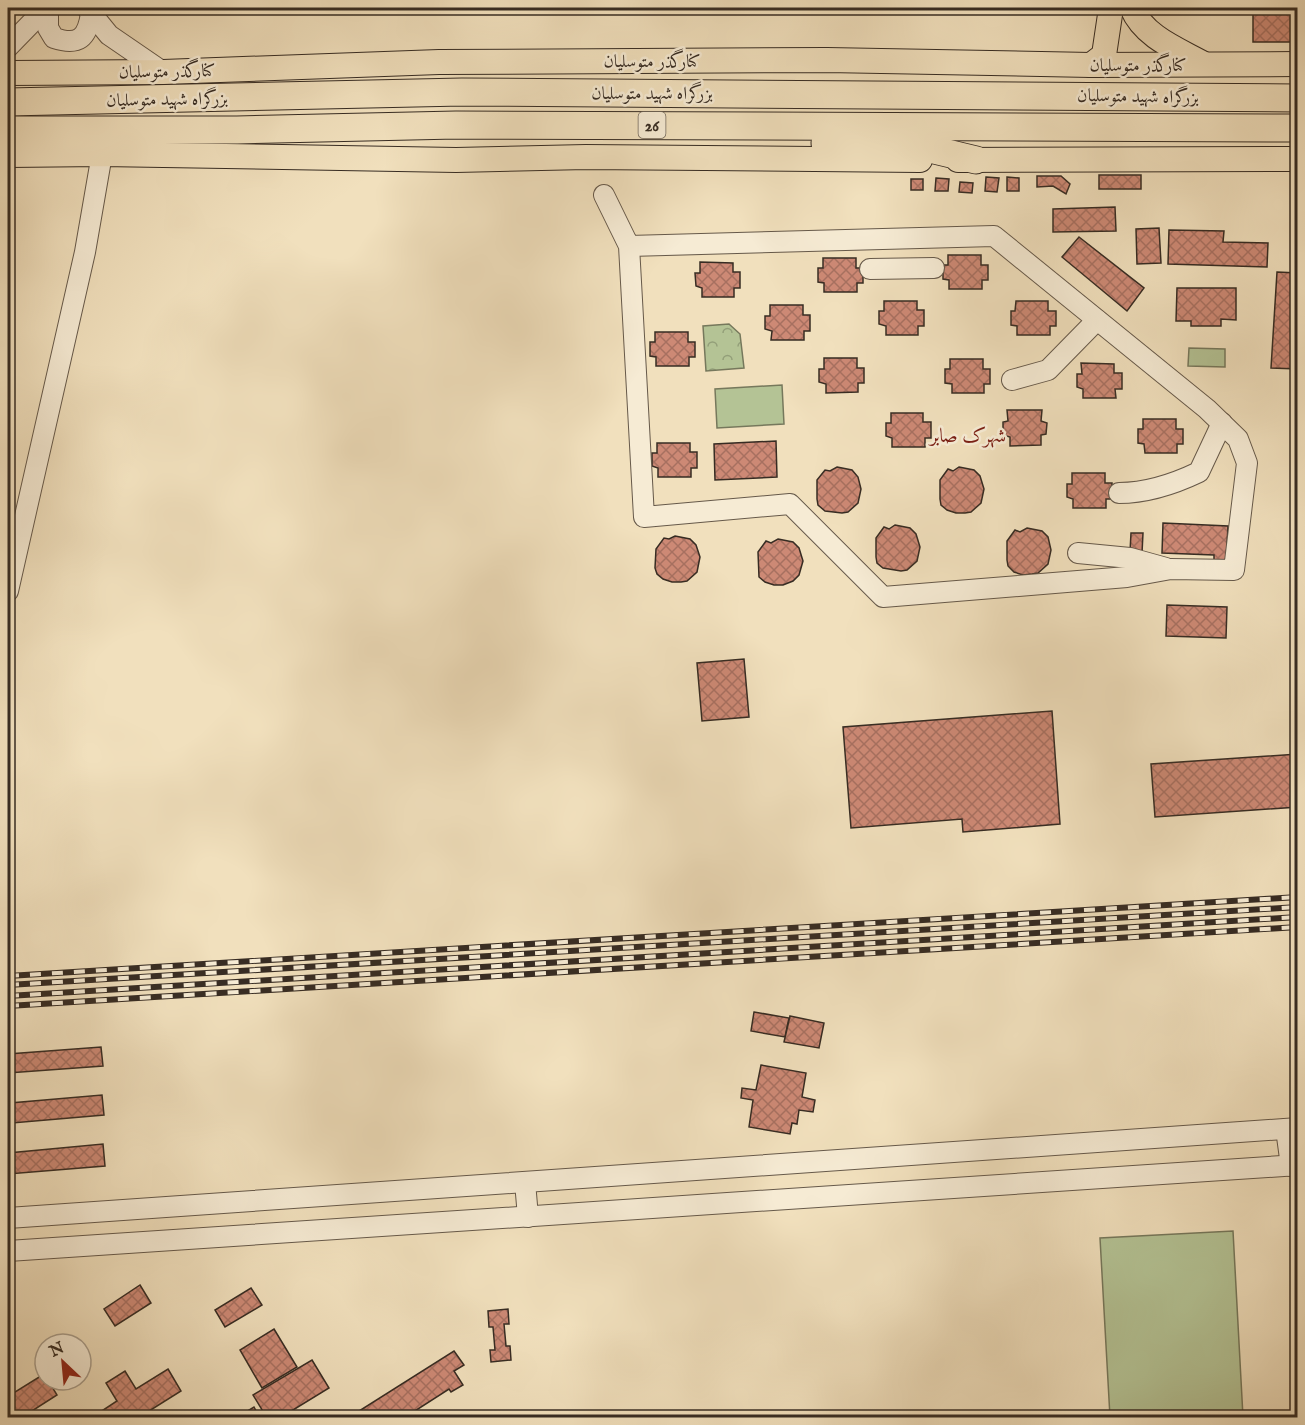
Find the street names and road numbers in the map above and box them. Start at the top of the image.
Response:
street label: کنارگذر متوسلیان [604,48,700,74]
street label: کنارگذر متوسلیان [1090,52,1186,78]
street label: کنارگذر متوسلیان [118,57,216,85]
street label: بزرگراه شهید متوسلیان [591,81,713,106]
street label: بزرگراه شهید متوسلیان [1077,83,1199,110]
street label: بزرگراه شهید متوسلیان [106,86,228,113]
road number: 26 [638,112,666,138]

